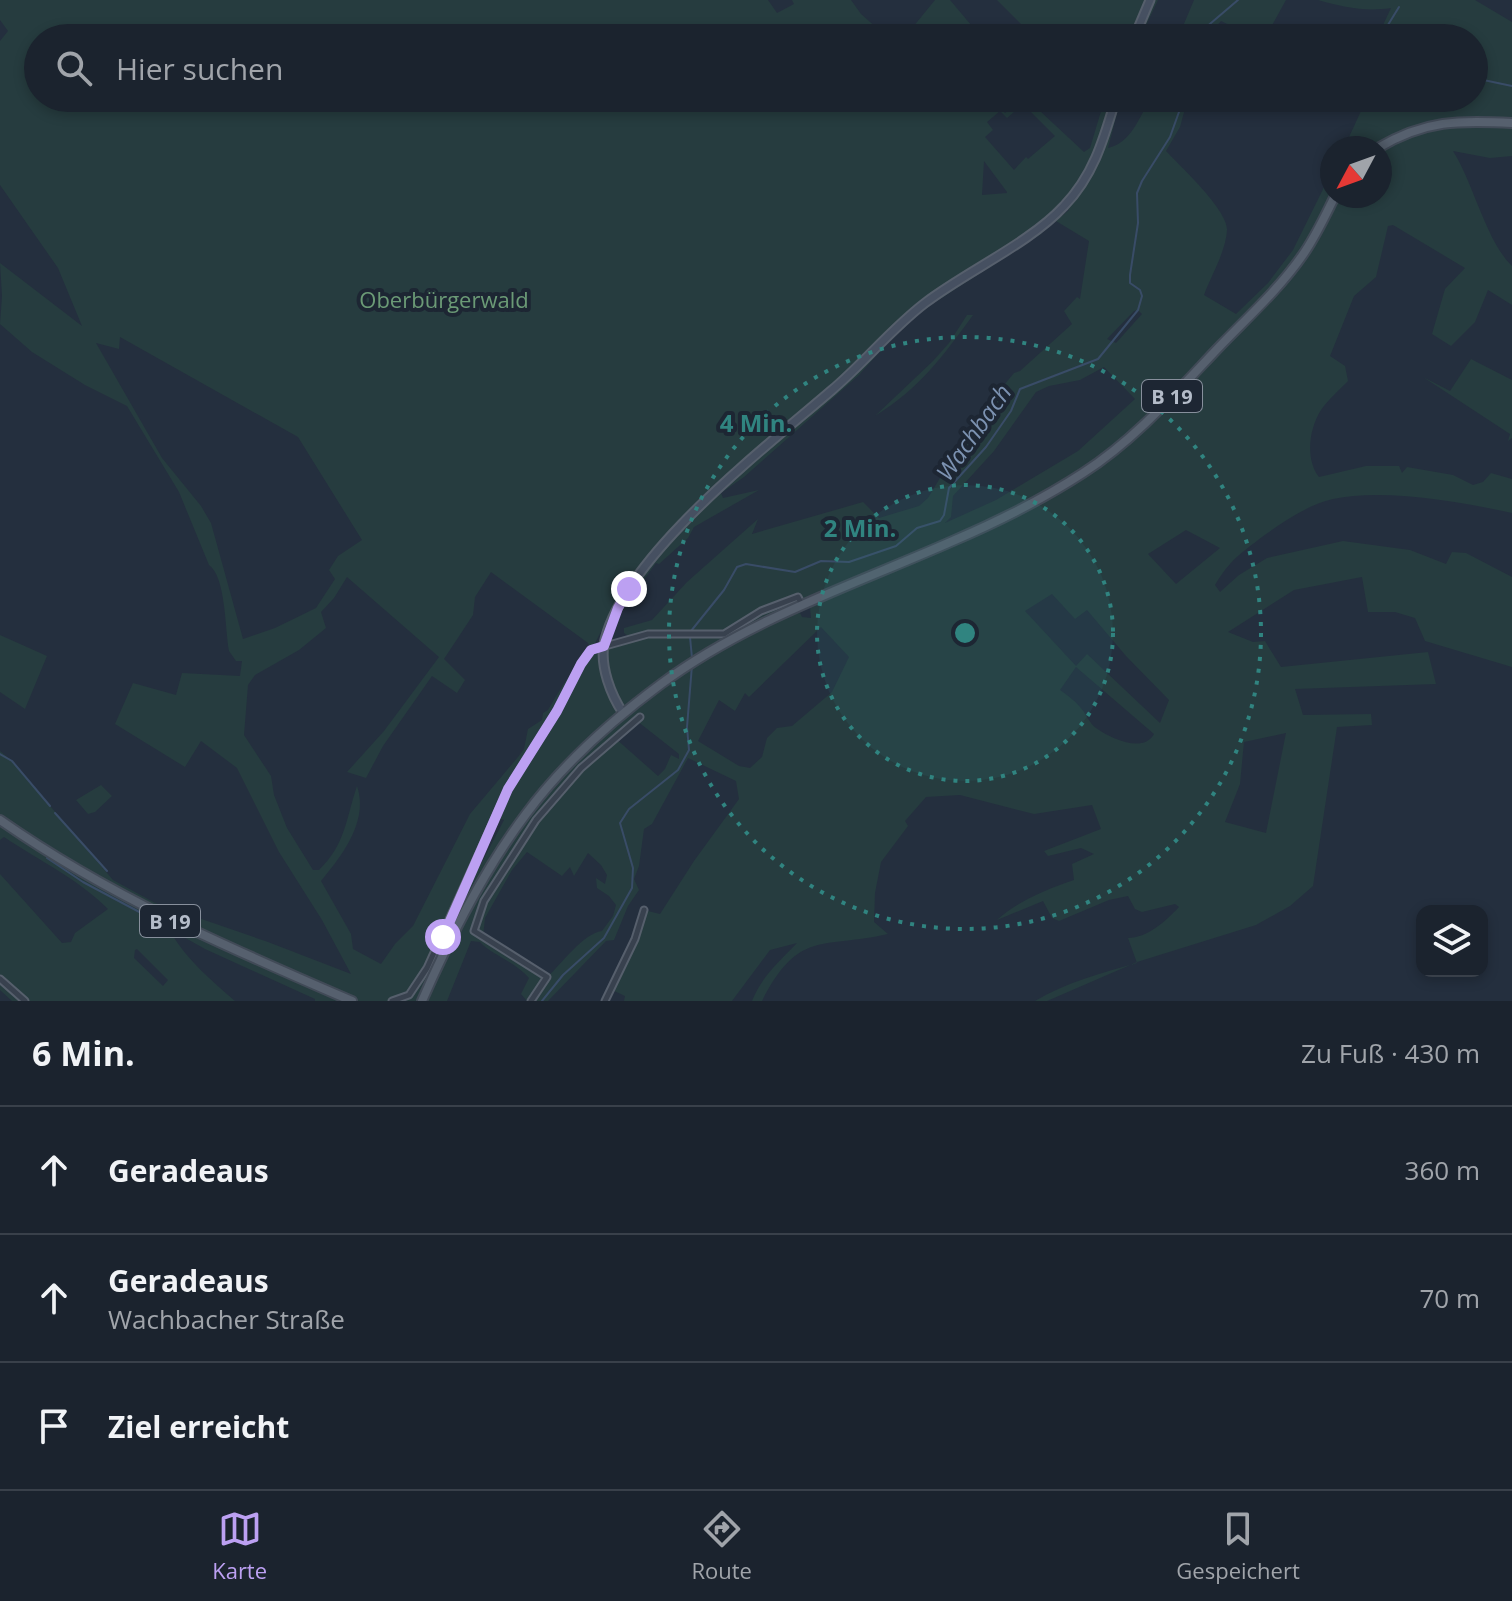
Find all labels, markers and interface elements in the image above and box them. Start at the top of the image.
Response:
search box [24,24,1488,112]
icon: search [52,46,96,90]
text: Hier suchen [116,48,283,89]
north arrow [1320,136,1392,208]
park label: Oberbürgerwald [359,284,529,314]
water label: Wachbach [928,377,1018,487]
road number: B 19 [1142,380,1202,412]
text: 4 Min. [720,406,792,439]
text: 2 Min. [824,511,896,544]
route end [611,571,647,607]
centre of rings [951,619,979,647]
road number: B 19 [140,905,200,937]
map controls [1416,905,1488,977]
button: layers [1416,905,1488,977]
route start [425,919,461,955]
text: 6 Min. [32,1030,135,1076]
text: Zu Fuß · 430 m [1301,1035,1480,1071]
icon: ahead [32,1148,76,1192]
text: Geradeaus [108,1150,269,1191]
text: 360 m [1405,1152,1480,1188]
text: Geradeaus [108,1260,269,1301]
icon: ahead [32,1276,76,1320]
text: 70 m [1419,1280,1480,1316]
text: Wachbacher Straße [108,1301,345,1337]
icon: arrive [32,1404,76,1448]
text: Ziel erreicht [108,1406,289,1447]
tab: Karte [212,1507,267,1585]
tab: Route [691,1507,752,1585]
tab: Gespeichert [1176,1507,1300,1585]

